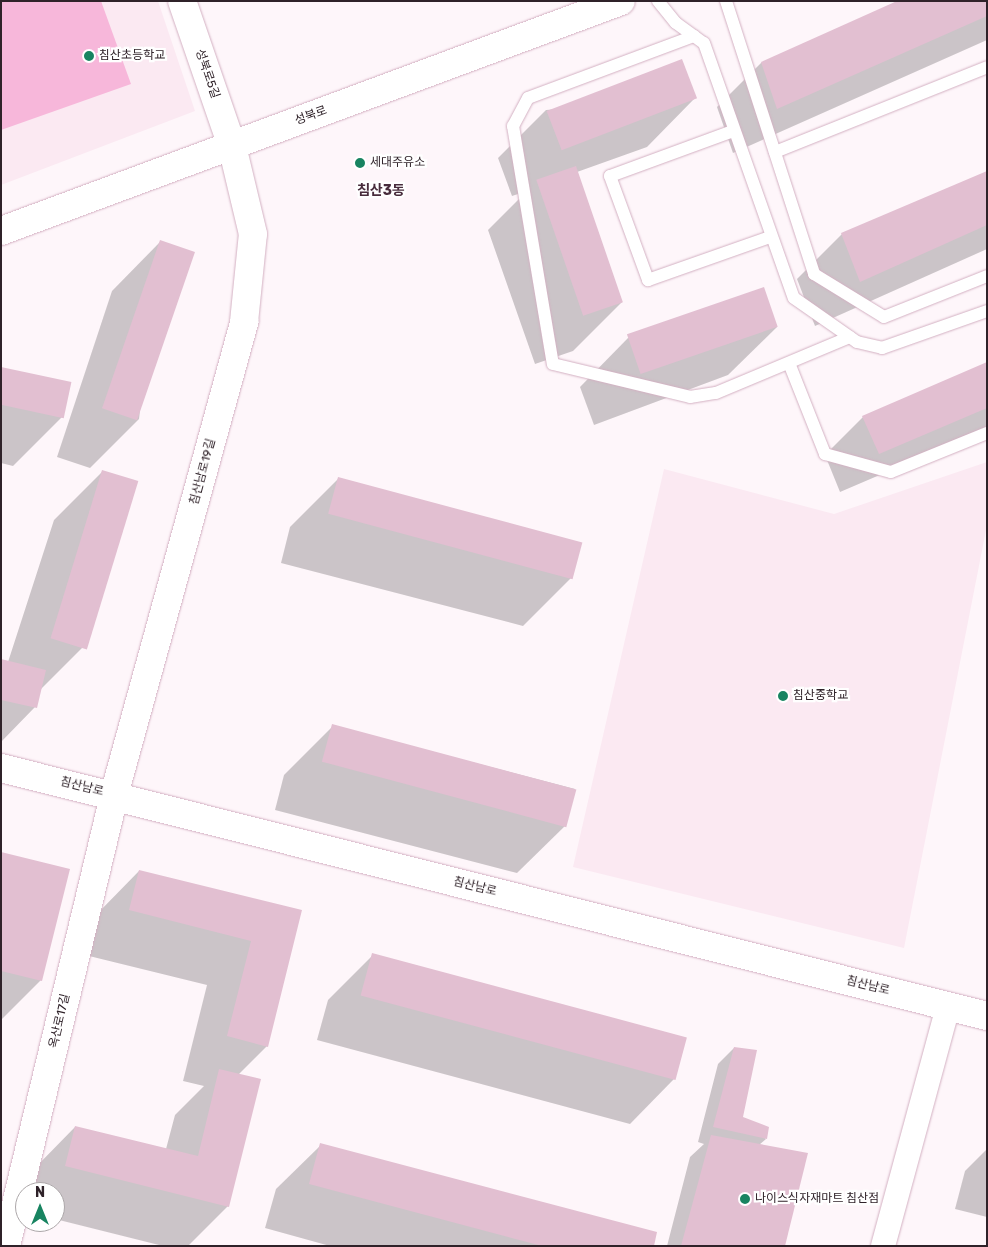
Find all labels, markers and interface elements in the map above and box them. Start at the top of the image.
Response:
street label: 성북로5길 [192,47,222,101]
place label: 침산초등학교 [99,49,165,63]
marker: 침산초등학교 [83,50,95,62]
street label: 성북로 [293,104,329,128]
place label: 세대주유소 [370,156,425,170]
marker: 세대주유소 [354,157,366,169]
district label: 침산3동 [357,183,405,199]
street label: 침산남로19길 [187,438,219,506]
place label: 침산중학교 [793,689,848,703]
marker: 침산중학교 [777,690,789,702]
street label: 침산남로 [59,775,105,799]
street label: 침산남로 [452,875,498,899]
street label: 침산남로 [845,974,891,998]
street label: 옥산로17길 [47,992,73,1050]
north arrow [15,1182,65,1232]
text: N [35,1184,45,1201]
place label: 나이스식자재마트 침산점 [755,1192,879,1206]
marker: 나이스식자재마트 침산점 [739,1193,751,1205]

